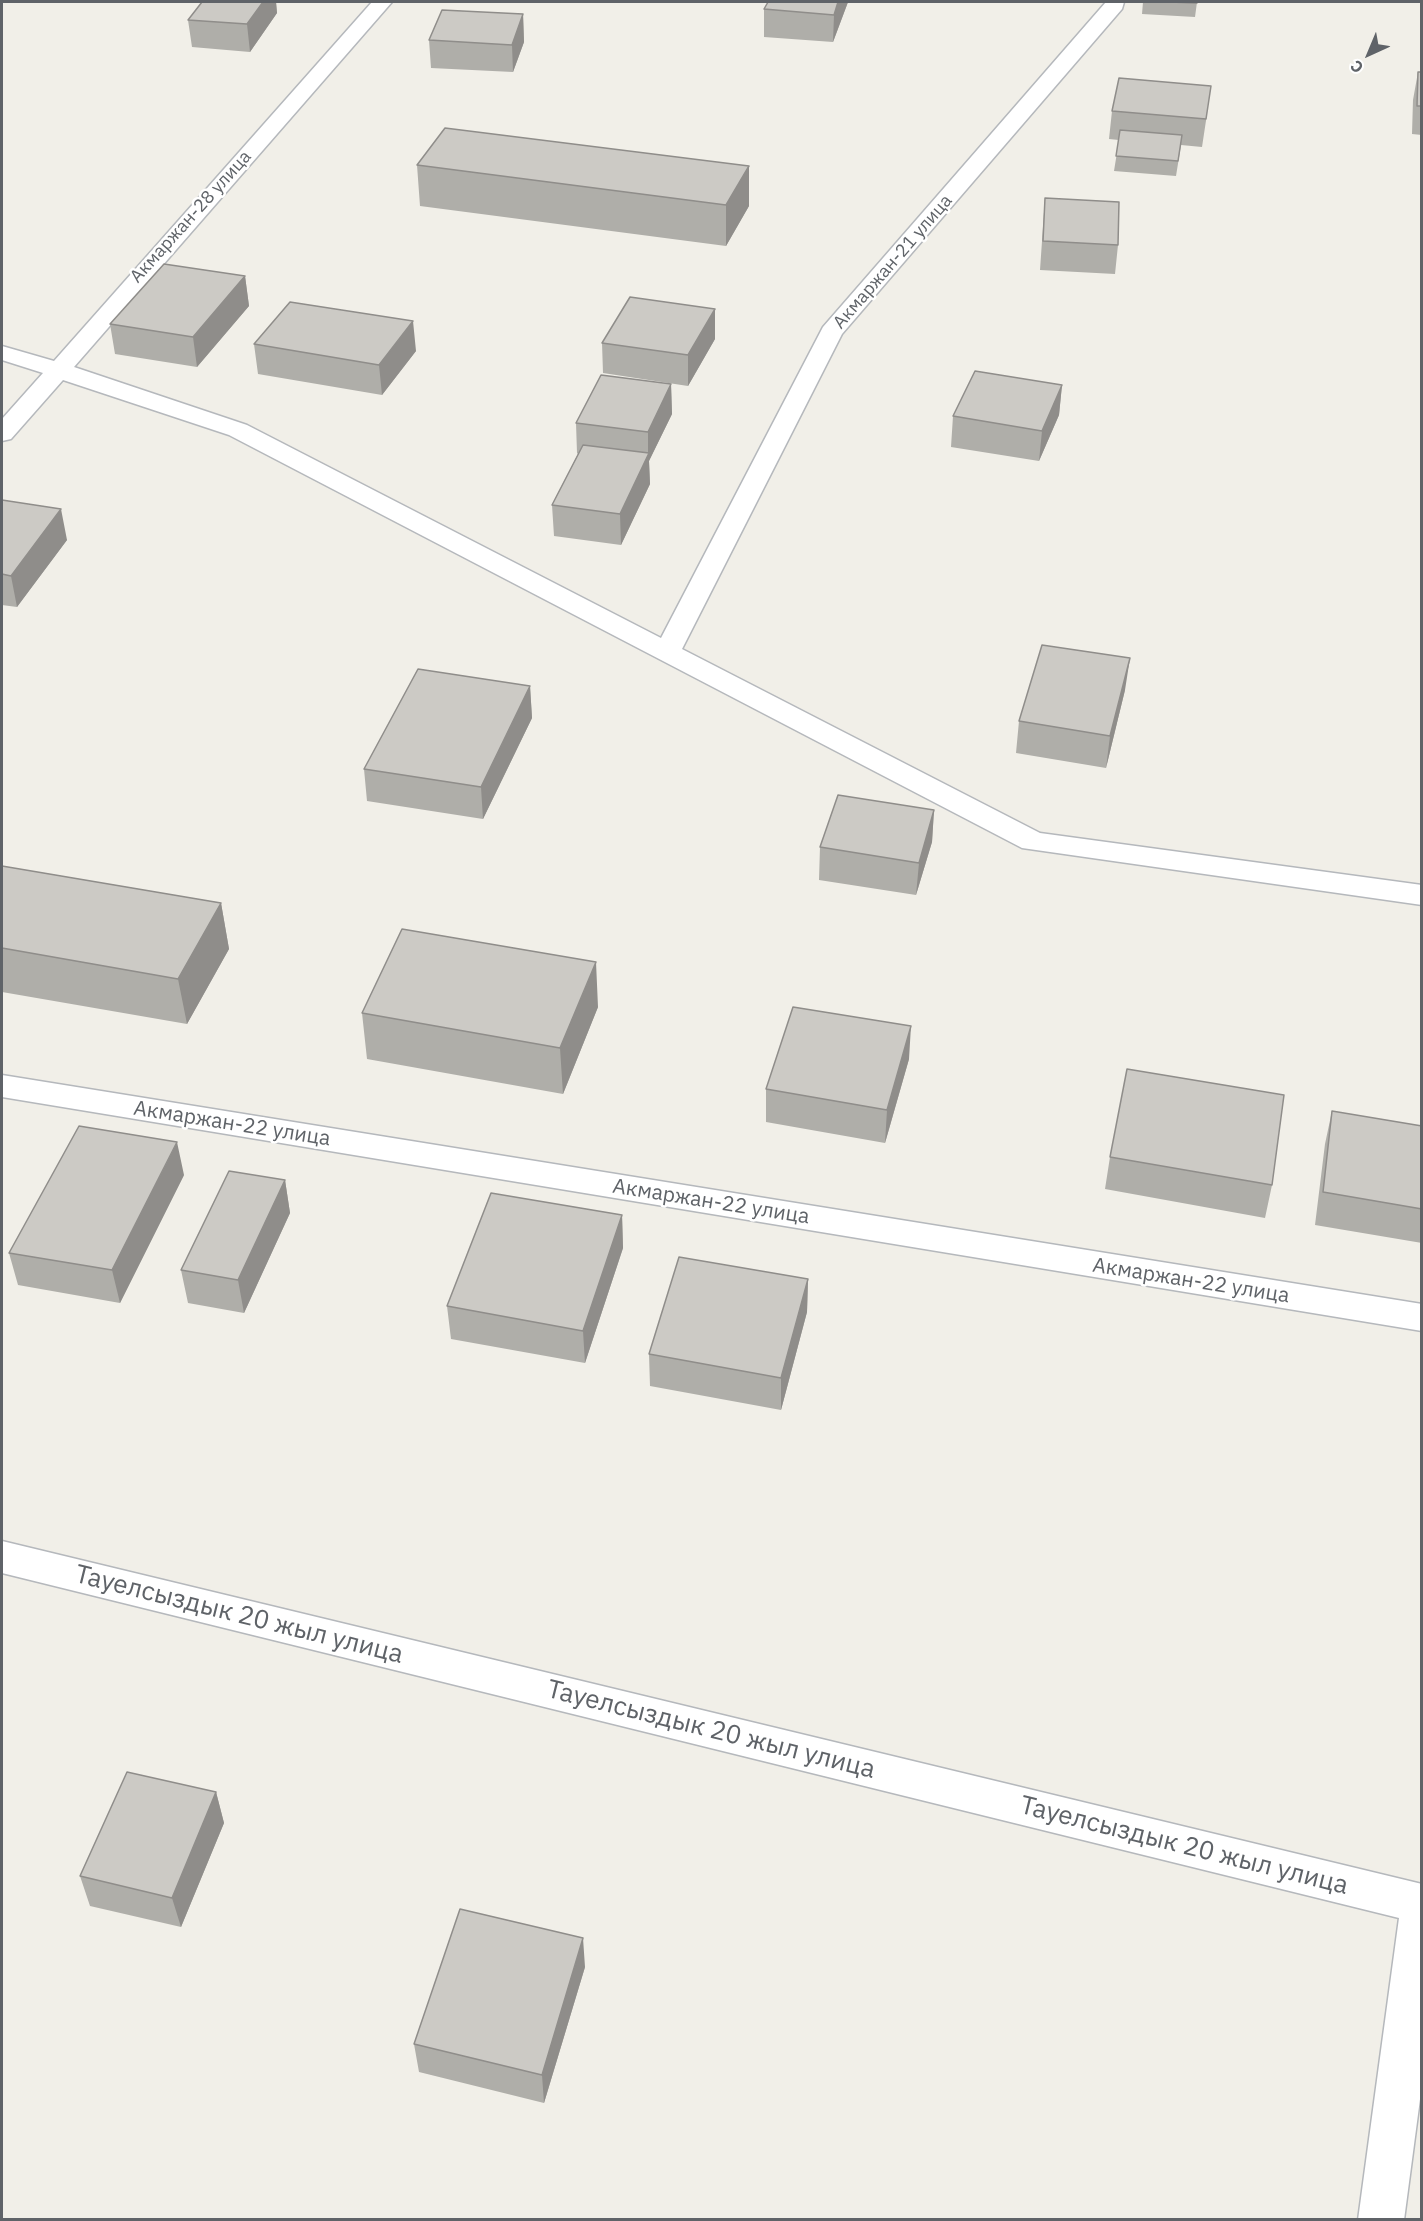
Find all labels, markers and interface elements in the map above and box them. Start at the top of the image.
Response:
north arrow [1339,24,1399,84]
text: С [1346,56,1367,78]
street label: Акмаржан-28 улица [126,146,256,288]
street label: Акмаржан-21 улица [829,191,957,333]
street label: Акмаржан-22 улица [132,1096,332,1152]
street label: Акмаржан-22 улица [611,1174,811,1230]
street label: Акмаржан-22 улица [1091,1253,1291,1309]
street label: Тауелсыздык 20 жыл улица [72,1559,406,1671]
street label: Тауелсыздык 20 жыл улица [544,1674,878,1786]
street label: Тауелсыздык 20 жыл улица [1017,1790,1351,1902]

